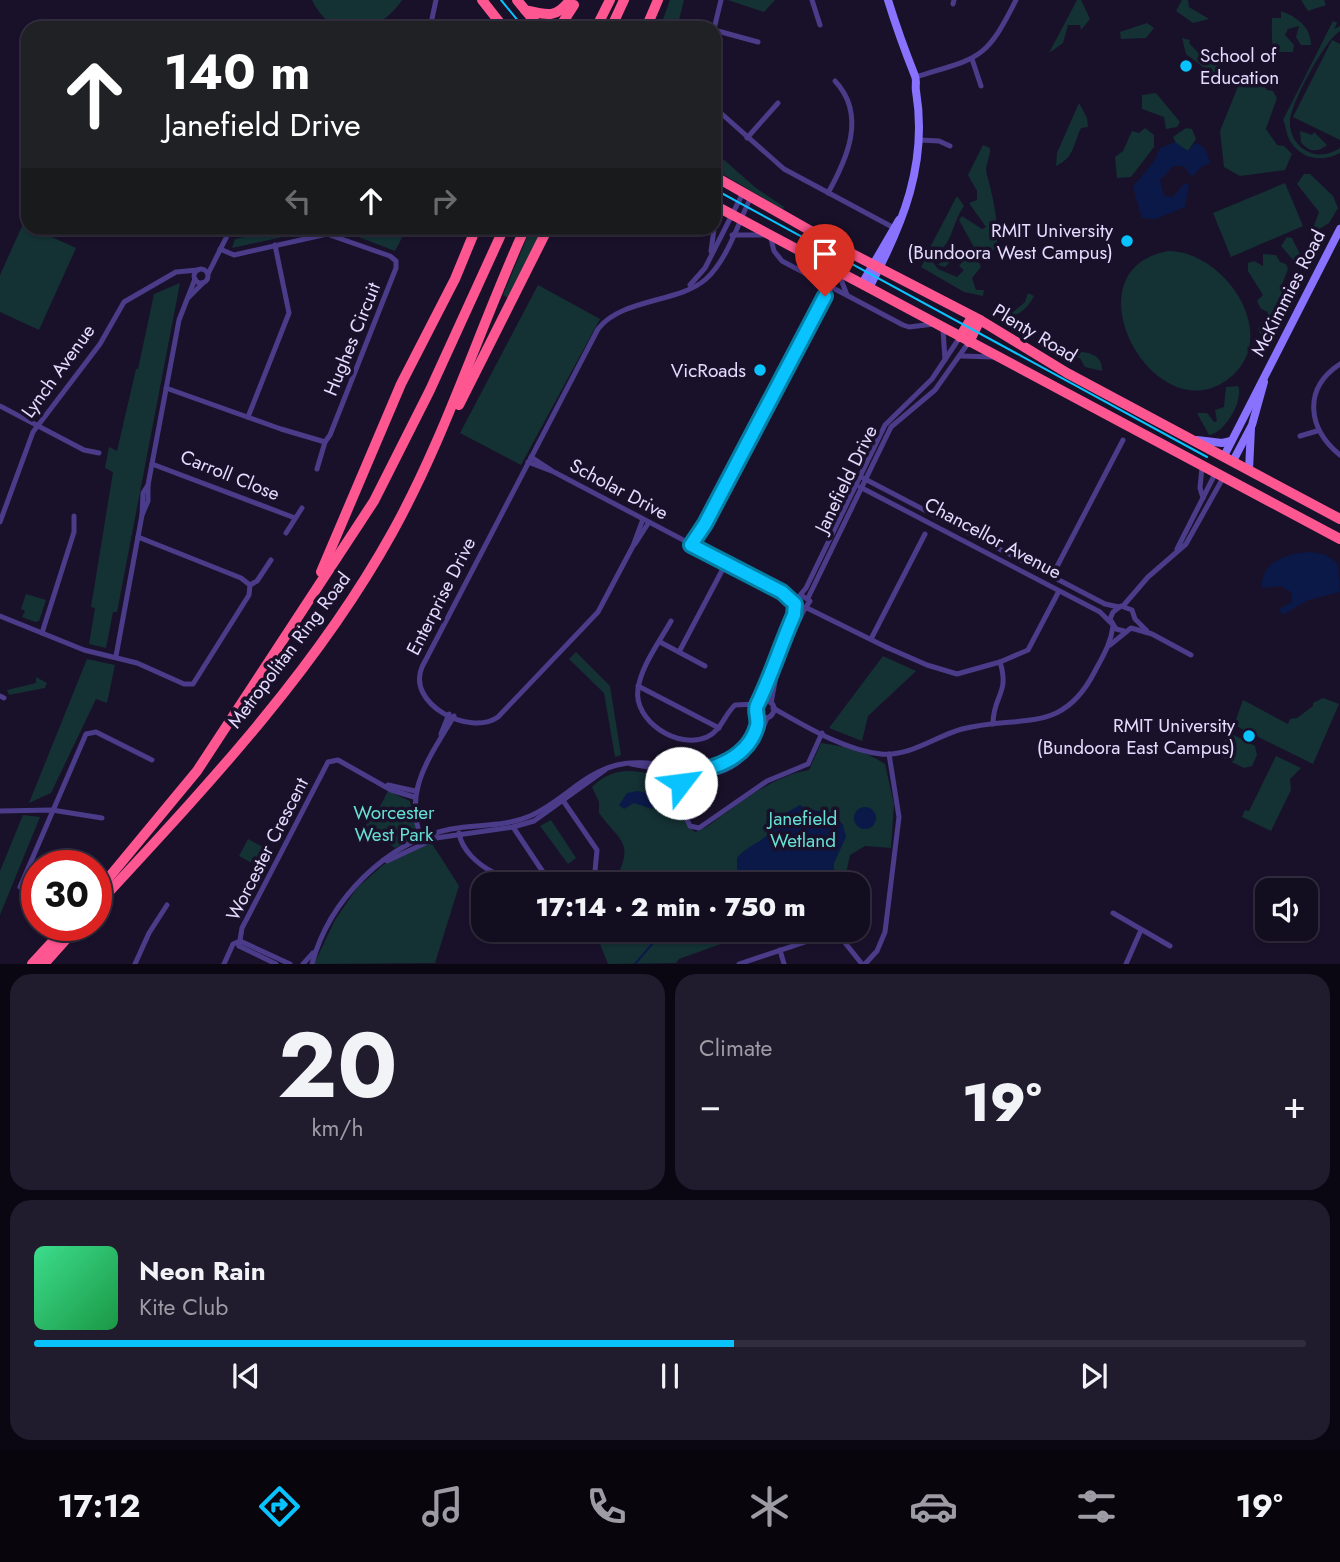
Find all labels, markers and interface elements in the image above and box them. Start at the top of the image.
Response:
text: 140 m [164,37,310,107]
place label: School of Education [1200,42,1279,91]
icon: ahead [49,49,140,140]
marker: School of Education [1178,58,1194,74]
text: Janefield Drive [164,102,361,148]
icon: left [279,182,317,220]
icon: ahead [352,182,390,220]
icon: right [425,182,463,220]
place label: RMIT University (Bundoora West Campus) [907,217,1114,266]
pin [795,224,855,296]
street label: McKimmies Road [1244,225,1332,361]
marker: RMIT University (Bundoora West Campus) [1119,233,1135,249]
icon: arrive [806,235,844,273]
street label: Hughes Circuit [317,278,387,400]
street label: Plenty Road [988,297,1082,369]
street label: Lynch Avenue [15,318,101,423]
place label: VicRoads [671,357,746,384]
marker: VicRoads [752,362,768,378]
street label: Janefield Drive [807,420,884,540]
street label: Carroll Close [176,443,284,507]
street label: Scholar Drive [565,452,673,526]
street label: Chancellor Avenue [920,491,1066,586]
street label: Enterprise Drive [400,532,482,660]
street label: Metropolitan Ring Road [221,566,357,734]
place label: RMIT University (Bundoora East Campus) [1037,712,1236,761]
marker: RMIT University (Bundoora East Campus) [1241,728,1257,744]
position arrow [644,746,718,820]
street label: Worcester Crescent [219,773,315,925]
park label: Worcester West Park [353,799,435,848]
park label: Janefield Wetland [766,805,837,854]
speed limit sign: 30 [21,850,112,941]
map controls [1255,878,1318,941]
button: sound [1255,878,1318,941]
text: 17:14 · 2 min · 750 m [535,888,806,926]
text: 20 [278,1000,397,1131]
text: Climate [699,1031,772,1065]
text: 19° [962,1065,1042,1141]
text: − [699,1077,721,1132]
text: + [1283,1077,1306,1132]
text: km/h [312,1111,363,1145]
text: Neon Rain [139,1252,266,1290]
text: Kite Club [139,1290,228,1324]
icon: previous [227,1357,265,1395]
icon: pause [651,1357,689,1395]
icon: next [1075,1357,1113,1395]
icon: directions [255,1482,304,1531]
icon: music [418,1482,467,1531]
icon: phone [582,1482,631,1531]
icon: climate [745,1482,794,1531]
icon: car [909,1482,958,1531]
icon: filters [1072,1482,1121,1531]
text: 17:12 [57,1483,140,1529]
text: 19° [1236,1483,1283,1529]

